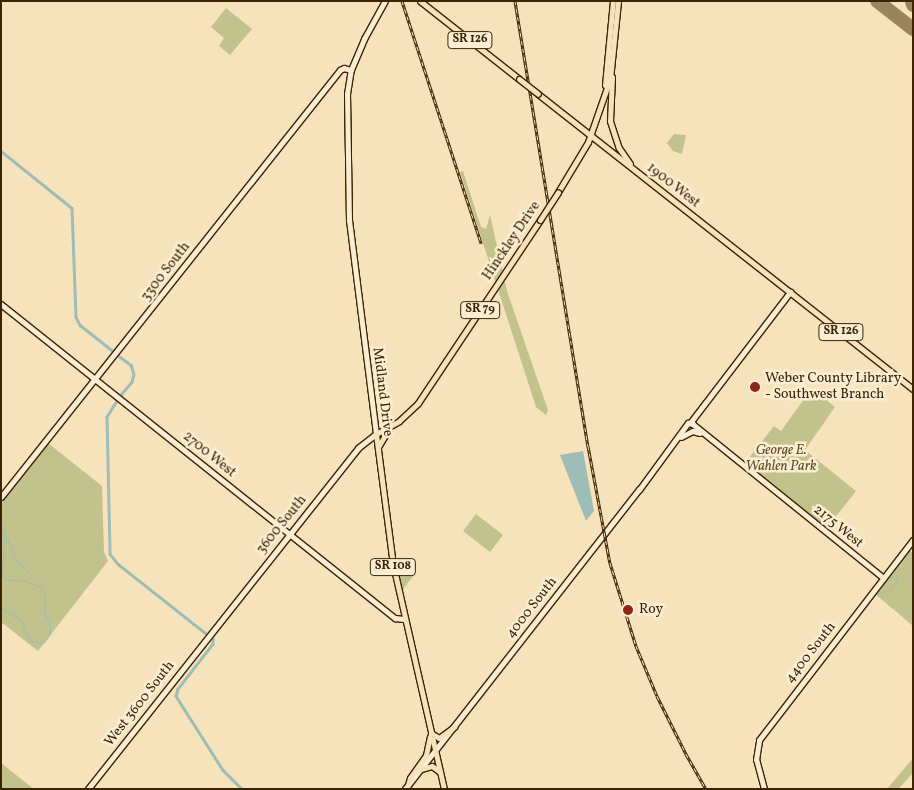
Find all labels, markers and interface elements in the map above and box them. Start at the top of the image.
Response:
road number: SR 126 [446,30,494,50]
street label: 1900 West [643,160,703,212]
street label: Hinckley Drive [479,198,545,284]
street label: 3300 South [138,239,194,305]
road number: SR 79 [460,300,500,320]
road number: SR 126 [817,322,865,342]
street label: Midland Drive [368,347,396,437]
place label: Weber County Library - Southwest Branch [765,371,902,404]
marker: Weber County Library - Southwest Branch [749,381,761,393]
street label: 2700 West [179,428,239,482]
park label: George E. Wahlen Park [746,443,816,476]
street label: 3600 South [253,492,311,558]
street label: 2175 West [810,502,866,552]
road number: SR 108 [369,558,417,576]
street label: 4000 South [503,574,561,642]
place label: Roy [639,602,663,618]
marker: Roy [621,603,635,617]
street label: 4400 South [782,619,840,687]
street label: West 3600 South [101,658,179,750]

